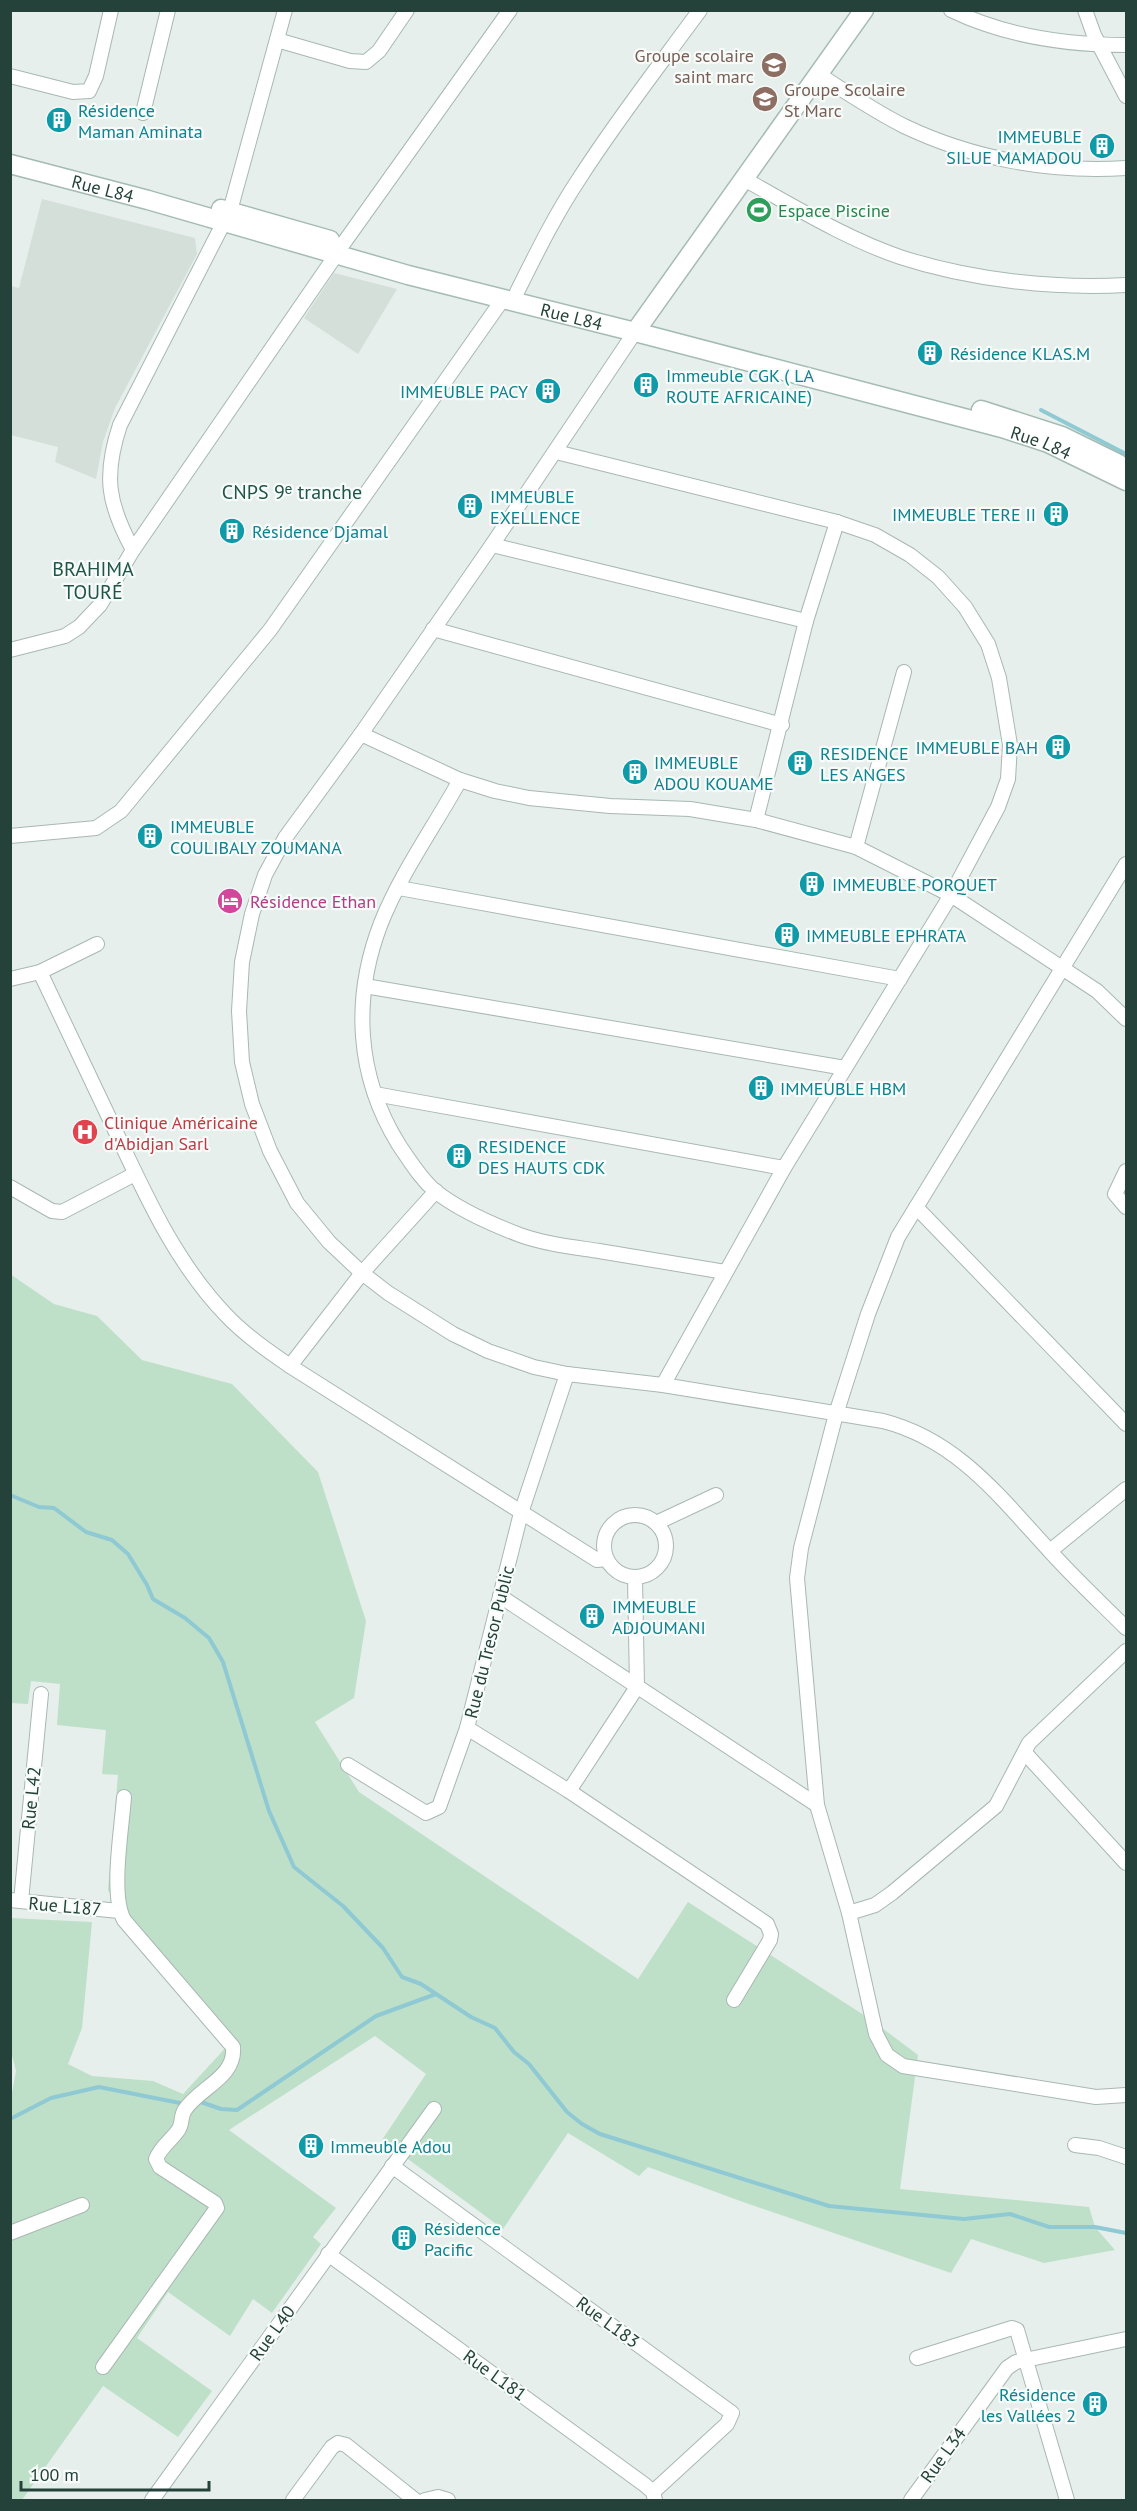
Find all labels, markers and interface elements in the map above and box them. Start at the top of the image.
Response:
place label: Groupe scolaire saint marc [635,44,754,88]
school or university icon: Groupe scolaire saint marc [759,50,789,80]
place label: Groupe Scolaire St Marc [784,78,905,122]
school or university icon: Groupe Scolaire St Marc [750,84,780,114]
place label: Résidence Maman Aminata [78,99,203,143]
building icon: Résidence Maman Aminata [44,105,74,135]
place label: IMMEUBLE SILUE MAMADOU [946,125,1082,169]
building icon: IMMEUBLE SILUE MAMADOU [1087,131,1117,161]
street label: Rue L84 [69,169,137,207]
sports icon: Espace Piscine [744,195,774,225]
place label: Espace Piscine [778,199,890,222]
street label: Rue L84 [538,297,605,335]
building icon: Résidence KLAS.M [915,338,945,368]
place label: Résidence KLAS.M [950,342,1090,365]
place label: Immeuble CGK ( LA ROUTE AFRICAINE) [666,364,815,408]
building icon: Immeuble CGK ( LA ROUTE AFRICAINE) [631,370,661,400]
building icon: IMMEUBLE PACY [533,376,563,406]
place label: IMMEUBLE PACY [400,380,528,403]
street label: Rue L84 [1008,420,1075,464]
district label: CNPS 9ᵉ tranche [222,479,362,505]
place label: IMMEUBLE EXELLENCE [490,485,581,529]
building icon: IMMEUBLE EXELLENCE [455,491,485,521]
building icon: IMMEUBLE TERE II [1041,499,1071,529]
place label: IMMEUBLE TERE II [892,503,1036,526]
building icon: Résidence Djamal [217,516,247,546]
place label: Résidence Djamal [252,520,389,543]
district label: BRAHIMA TOURÉ [52,556,134,605]
building icon: IMMEUBLE BAH [1043,732,1073,762]
place label: IMMEUBLE BAH [915,736,1038,759]
place label: RESIDENCE LES ANGES [820,742,909,786]
building icon: RESIDENCE LES ANGES [785,748,815,778]
place label: IMMEUBLE ADOU KOUAME [654,751,774,795]
building icon: IMMEUBLE ADOU KOUAME [620,757,650,787]
place label: IMMEUBLE COULIBALY ZOUMANA [170,815,342,859]
building icon: IMMEUBLE COULIBALY ZOUMANA [135,821,165,851]
building icon: IMMEUBLE PORQUET [797,869,827,899]
place label: IMMEUBLE PORQUET [832,873,997,896]
hotel icon: Résidence Ethan [215,886,245,916]
place label: Résidence Ethan [250,890,376,913]
building icon: IMMEUBLE EPHRATA [772,920,802,950]
place label: IMMEUBLE EPHRATA [806,924,967,947]
building icon: IMMEUBLE HBM [746,1073,776,1103]
place label: IMMEUBLE HBM [780,1077,906,1100]
place label: Clinique Américaine d'Abidjan Sarl [104,1111,258,1155]
hospital icon: Clinique Américaine d'Abidjan Sarl [70,1117,100,1147]
place label: RESIDENCE DES HAUTS CDK [478,1135,606,1179]
building icon: RESIDENCE DES HAUTS CDK [444,1141,474,1171]
street label: Rue du Tresor Public [459,1563,519,1721]
place label: IMMEUBLE ADJOUMANI [612,1595,706,1639]
building icon: IMMEUBLE ADJOUMANI [577,1601,607,1631]
street label: Rue L42 [16,1765,46,1831]
street label: Rue L187 [28,1891,102,1921]
building icon: Immeuble Adou [296,2131,326,2161]
place label: Immeuble Adou [330,2135,451,2158]
place label: Résidence Pacific [424,2217,501,2261]
building icon: Résidence Pacific [389,2223,419,2253]
street label: Rue L183 [572,2291,644,2353]
street label: Rue L40 [244,2301,300,2365]
street label: Rue L181 [459,2344,531,2406]
place label: Résidence les Vallées 2 [981,2383,1076,2427]
building icon: Résidence les Vallées 2 [1080,2389,1110,2419]
street label: Rue L34 [915,2423,971,2487]
scale bar [21,2454,208,2492]
text: 100 m [30,2463,79,2486]

